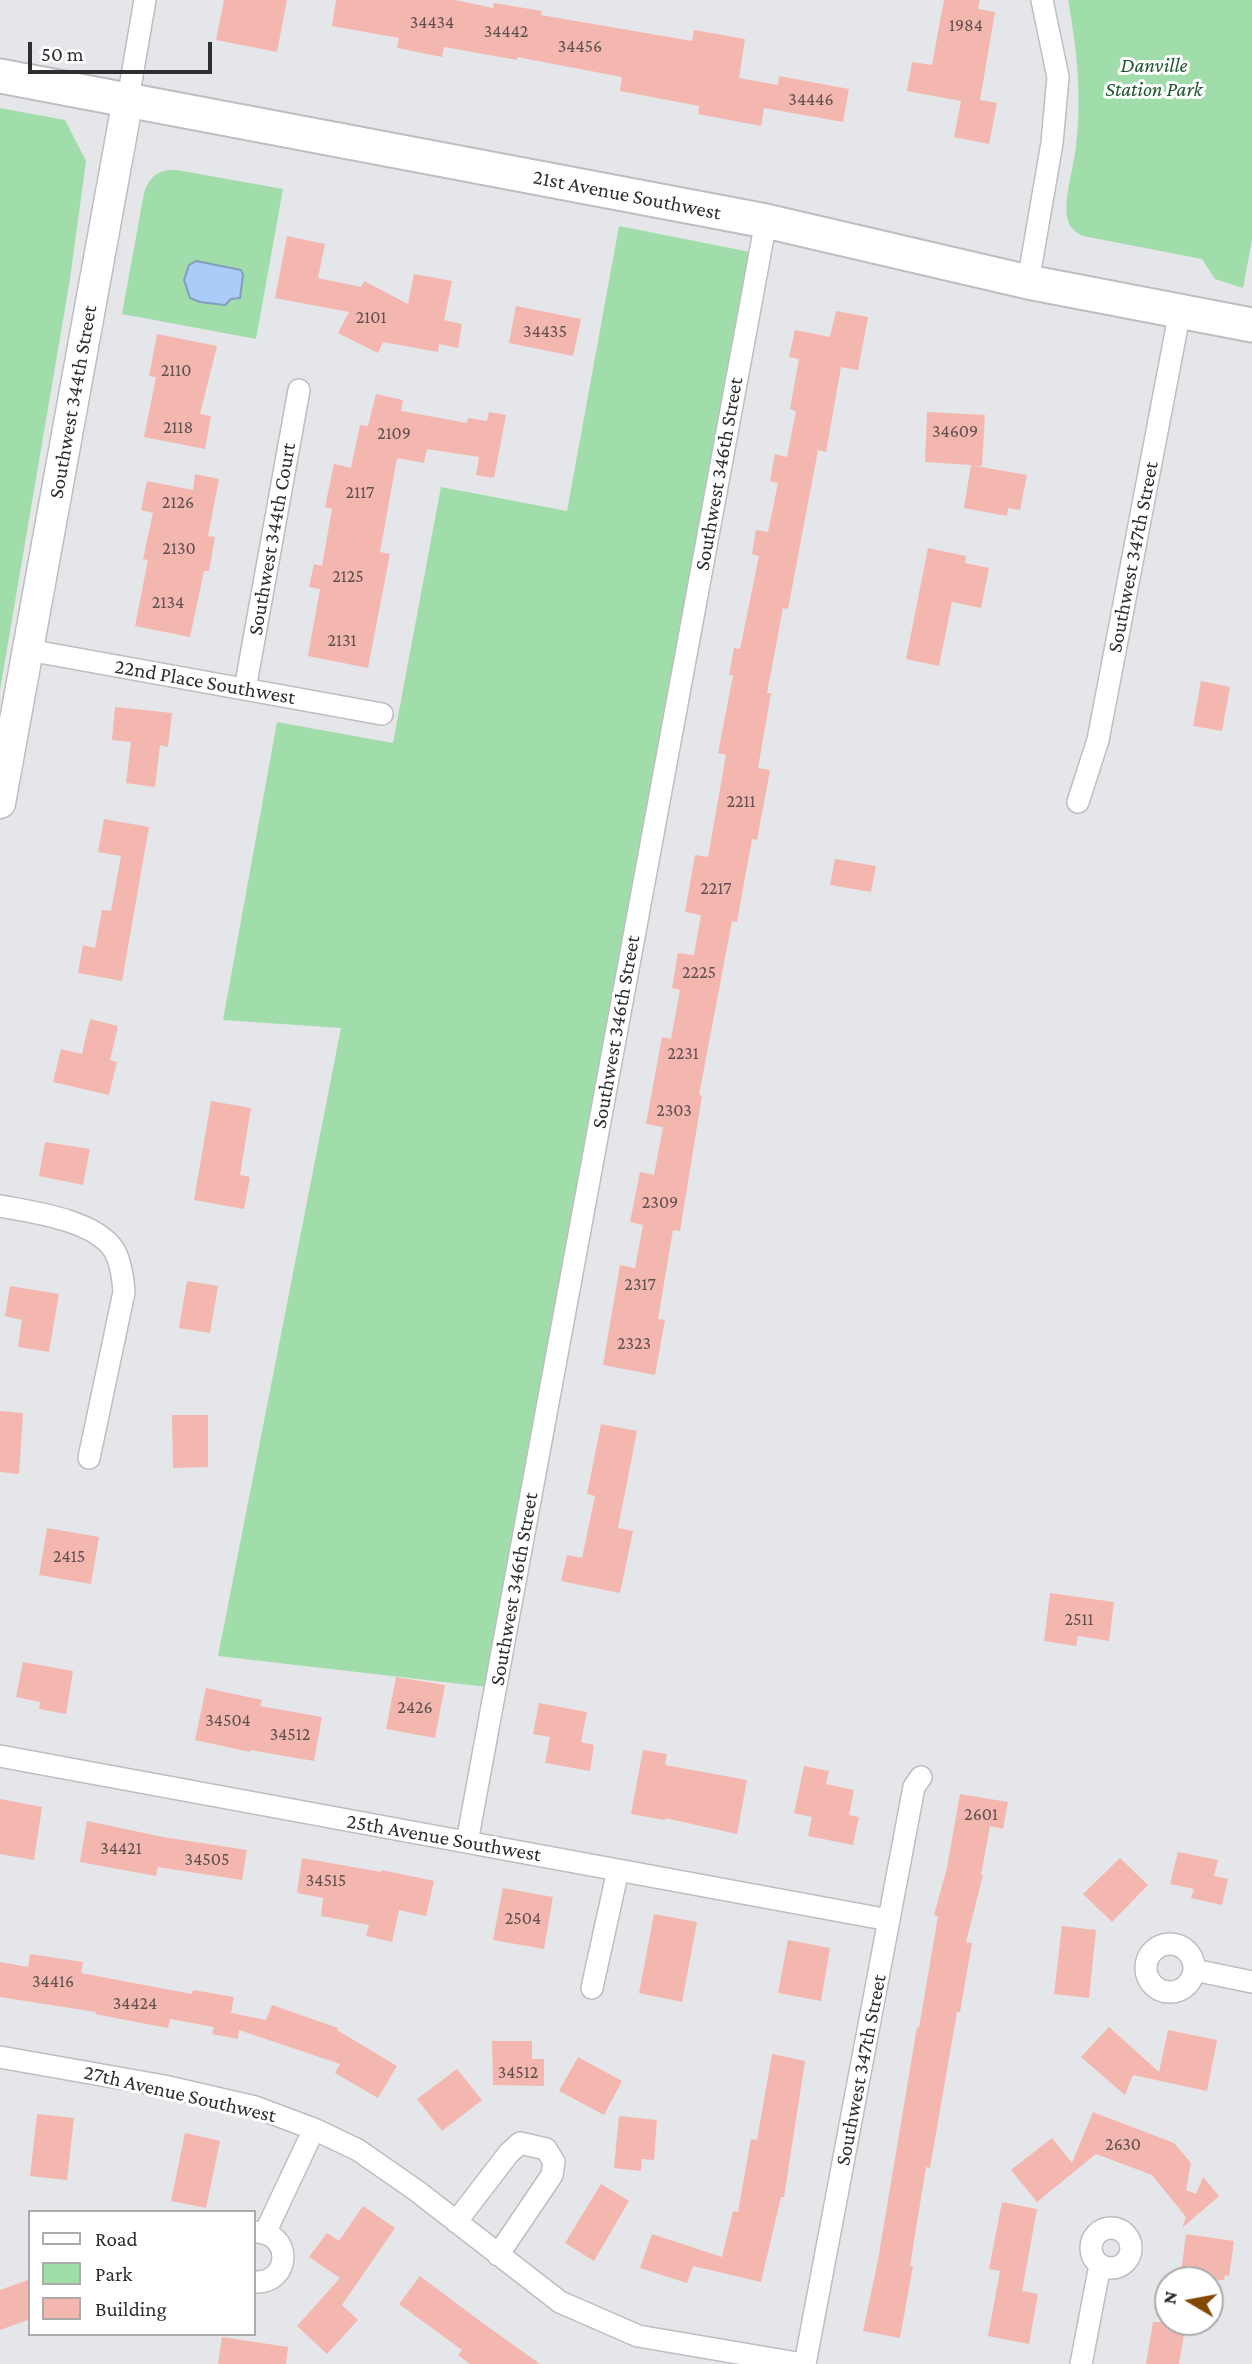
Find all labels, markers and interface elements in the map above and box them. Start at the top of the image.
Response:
house number: 34434 [410,11,454,33]
house number: 1984 [949,14,983,36]
house number: 34442 [484,20,528,42]
scale bar [32,28,215,72]
house number: 34456 [558,35,602,57]
text: 50 m [41,42,84,66]
park label: Danville Station Park [1105,53,1203,103]
house number: 34446 [788,88,834,110]
street label: 21st Avenue Southwest [531,164,723,226]
street label: Southwest 344th Street [44,303,102,501]
house number: 2101 [356,306,386,328]
house number: 34435 [523,320,567,342]
house number: 2110 [161,359,191,381]
street label: Southwest 346th Street [690,375,748,573]
house number: 2118 [163,416,193,438]
house number: 34609 [932,420,978,442]
house number: 2109 [377,422,411,444]
street label: Southwest 344th Court [243,441,301,637]
street label: Southwest 347th Street [1102,459,1164,655]
house number: 2117 [346,481,374,503]
house number: 2126 [162,491,194,513]
house number: 2130 [162,537,196,559]
house number: 2125 [332,565,364,587]
house number: 2134 [152,591,184,613]
house number: 2131 [327,629,357,651]
street label: 22nd Place Southwest [113,654,297,710]
house number: 2211 [726,790,756,812]
house number: 2217 [700,877,732,899]
street label: Southwest 346th Street [587,933,645,1131]
house number: 2225 [682,961,716,983]
house number: 2231 [667,1042,699,1064]
house number: 2303 [656,1099,692,1121]
house number: 2309 [642,1191,678,1213]
house number: 2317 [624,1273,656,1295]
house number: 2323 [617,1332,651,1354]
street label: Southwest 346th Street [485,1490,543,1688]
house number: 2415 [53,1545,85,1567]
house number: 2511 [1065,1608,1093,1630]
house number: 2426 [397,1696,433,1718]
house number: 34504 [205,1709,251,1731]
house number: 34512 [270,1723,310,1745]
house number: 2601 [964,1803,998,1825]
street label: 25th Avenue Southwest [345,1808,543,1868]
house number: 34421 [100,1837,142,1859]
house number: 34505 [185,1848,229,1870]
house number: 34515 [306,1869,346,1891]
house number: 2504 [505,1907,541,1929]
house number: 34416 [32,1970,74,1992]
street label: Southwest 347th Street [830,1972,892,2168]
house number: 34424 [113,1992,157,2014]
street label: 27th Avenue Southwest [81,2060,279,2128]
house number: 34512 [498,2061,538,2083]
house number: 2630 [1105,2133,1141,2155]
legend [28,2210,256,2336]
text: Road [95,2227,138,2251]
text: Park [95,2262,132,2286]
north arrow [1154,2266,1224,2336]
text: N [1158,2289,1181,2306]
text: Building [95,2297,167,2321]

